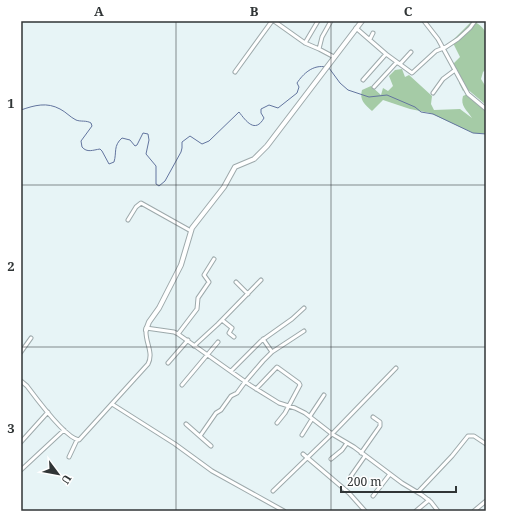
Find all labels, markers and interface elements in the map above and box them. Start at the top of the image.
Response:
text: A [94,2,104,20]
text: B [250,2,259,20]
text: C [404,2,413,20]
text: 1 [7,94,15,112]
text: 2 [7,257,15,275]
text: 3 [7,419,15,437]
north arrow [38,454,78,494]
scale bar [341,468,456,494]
text: U [58,472,75,488]
text: 200 m [347,473,382,490]

